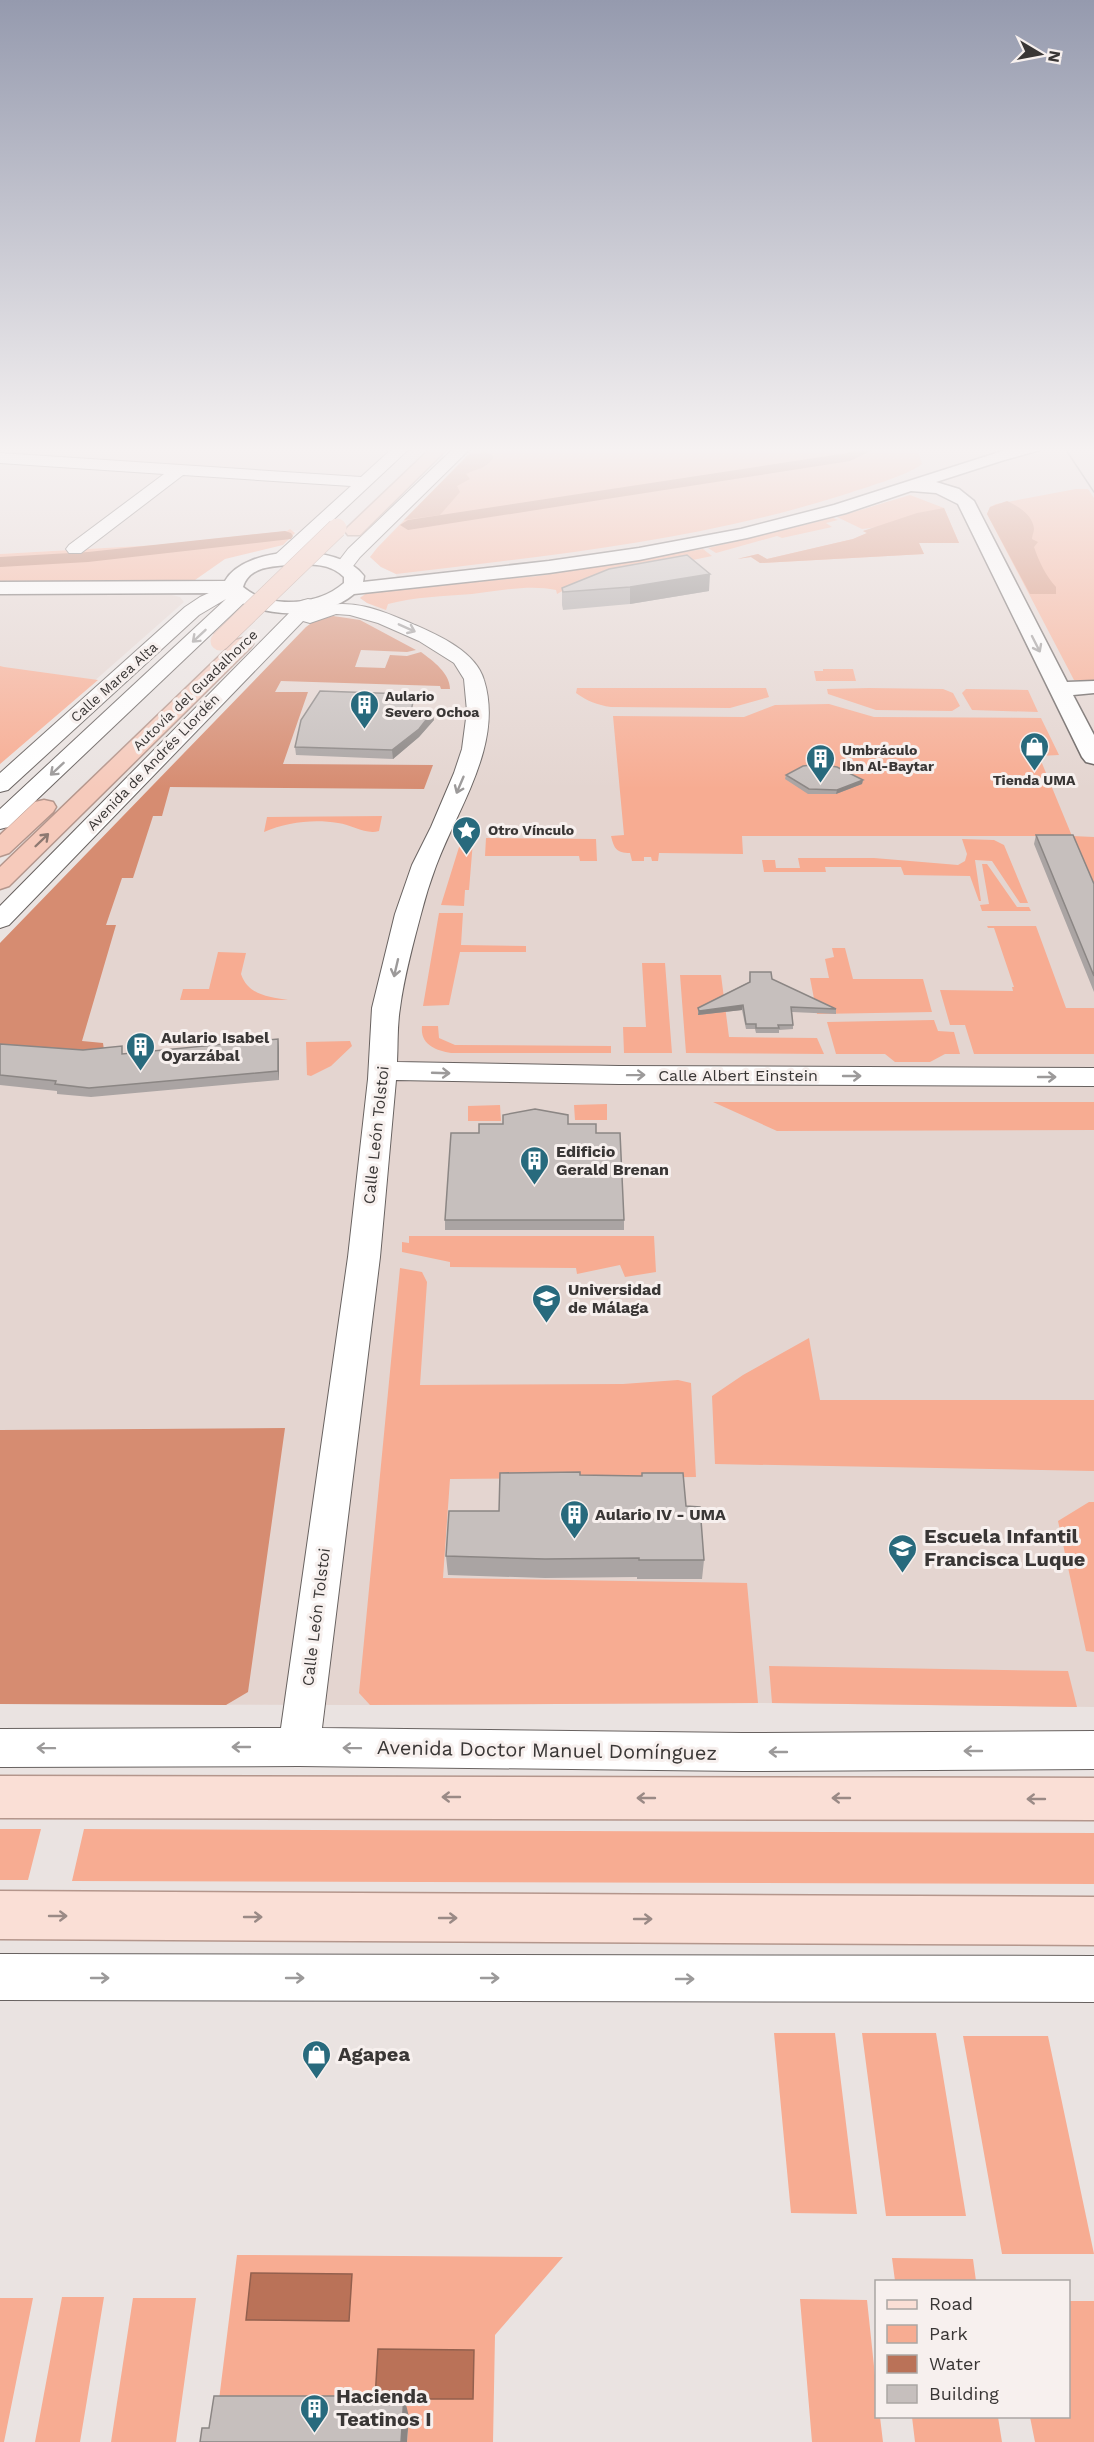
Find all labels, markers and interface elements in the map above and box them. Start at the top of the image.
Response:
north arrow [1010,24,1070,84]
text: N [1044,49,1065,64]
one-way arrow [397,623,415,634]
street label: Autovía del Guadalhorce [129,626,261,754]
one-way arrow [192,629,207,643]
one-way arrow [1031,635,1042,653]
street label: Calle Marea Alta [67,639,161,725]
building icon: Aulario Severo Ochoa [348,688,380,730]
place label: Aulario Severo Ochoa [385,688,480,720]
street label: Avenida de Andrés Llordén [84,691,222,833]
shop icon: Tienda UMA [1018,730,1050,772]
building icon: Umbráculo Ibn Al-Baytar [805,742,837,784]
place label: Umbráculo Ibn Al-Baytar [842,742,934,774]
one-way arrow [49,762,64,776]
place label: Tienda UMA [993,772,1076,788]
one-way arrow [454,775,465,793]
place icon: Otro Vínculo [451,814,483,856]
place label: Otro Vínculo [488,822,574,838]
one-way arrow [34,833,49,848]
one-way arrow [389,958,401,977]
place label: Aulario Isabel Oyarzábal [161,1028,270,1065]
building icon: Aulario Isabel Oyarzábal [124,1030,156,1072]
street label: Calle León Tolstoi [359,1065,393,1205]
street label: Calle Albert Einstein [658,1066,818,1085]
one-way arrow [431,1068,451,1079]
one-way arrow [626,1069,646,1081]
one-way arrow [842,1070,862,1082]
one-way arrow [1037,1071,1057,1083]
place label: Edificio Gerald Brenan [556,1142,669,1179]
building icon: Edificio Gerald Brenan [519,1144,551,1186]
place label: Universidad de Málaga [568,1280,661,1317]
school or university icon: Universidad de Málaga [531,1282,563,1324]
building icon: Aulario IV - UMA [558,1498,590,1540]
place label: Aulario IV - UMA [595,1505,726,1524]
place label: Escuela Infantil Francisca Luque [924,1524,1085,1571]
school or university icon: Escuela Infantil Francisca Luque [887,1532,919,1574]
street label: Calle León Tolstoi [298,1547,334,1687]
street label: Avenida Doctor Manuel Domínguez [377,1735,717,1765]
one-way arrow [231,1741,251,1753]
one-way arrow [36,1742,56,1754]
one-way arrow [342,1742,362,1753]
one-way arrow [963,1745,983,1757]
one-way arrow [768,1746,788,1758]
one-way arrow [441,1791,461,1803]
one-way arrow [636,1792,656,1803]
one-way arrow [831,1792,851,1804]
one-way arrow [1026,1793,1046,1805]
one-way arrow [48,1910,68,1922]
one-way arrow [243,1911,263,1923]
one-way arrow [438,1912,458,1924]
one-way arrow [633,1913,653,1925]
one-way arrow [90,1972,110,1984]
one-way arrow [285,1972,305,1984]
one-way arrow [480,1972,500,1984]
one-way arrow [675,1973,695,1985]
shop icon: Agapea [301,2038,333,2080]
place label: Agapea [338,2042,410,2066]
legend [875,2280,1070,2418]
text: Road [929,2293,973,2314]
text: Park [929,2323,968,2344]
text: Water [929,2353,981,2374]
text: Building [929,2383,999,2404]
place label: Hacienda Teatinos I [336,2384,432,2431]
building icon: Hacienda Teatinos I [299,2392,331,2434]

